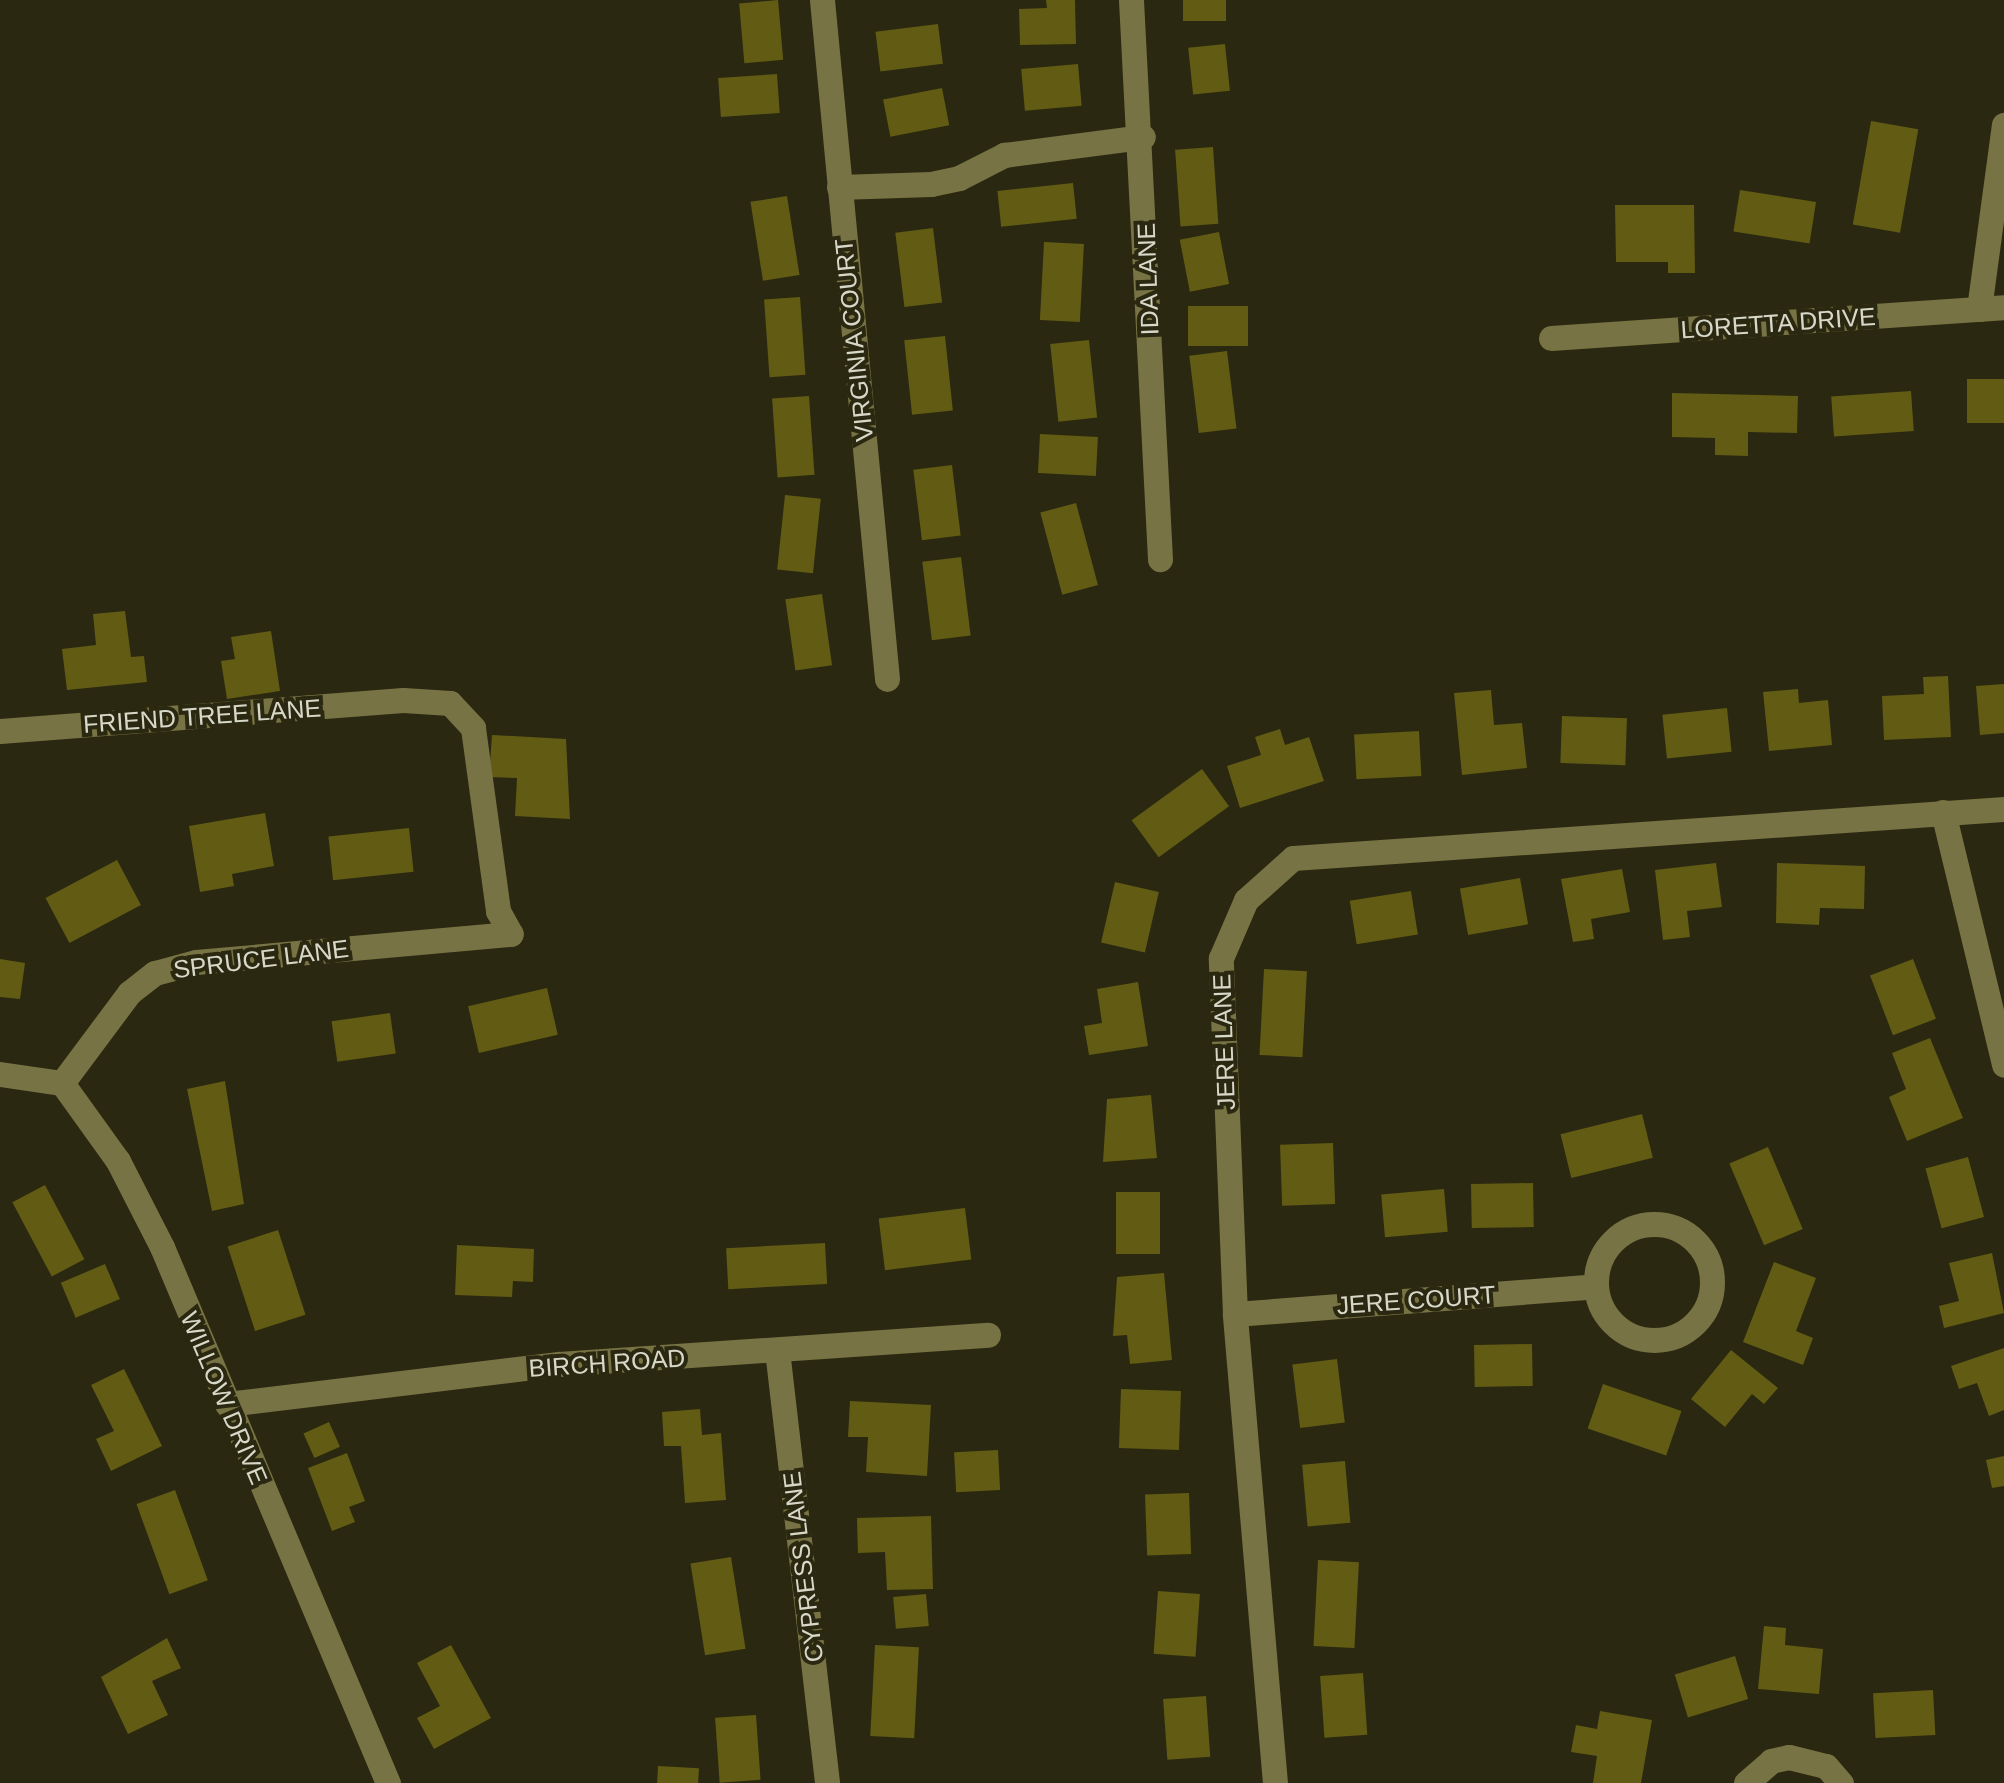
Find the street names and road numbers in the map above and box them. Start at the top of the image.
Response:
street label: IDA LANE [1131,222,1165,336]
street label: VIRGINIA COURT [828,236,880,444]
street label: LORETTA DRIVE [1679,301,1877,345]
street label: FRIEND TREE LANE [82,693,322,739]
street label: SPRUCE LANE [172,933,350,985]
street label: JERE LANE [1207,973,1241,1111]
street label: JERE COURT [1336,1279,1496,1321]
street label: WILLOW DRIVE [174,1307,274,1489]
street label: BIRCH ROAD [528,1343,686,1383]
street label: CYPRESS LANE [776,1470,830,1664]

